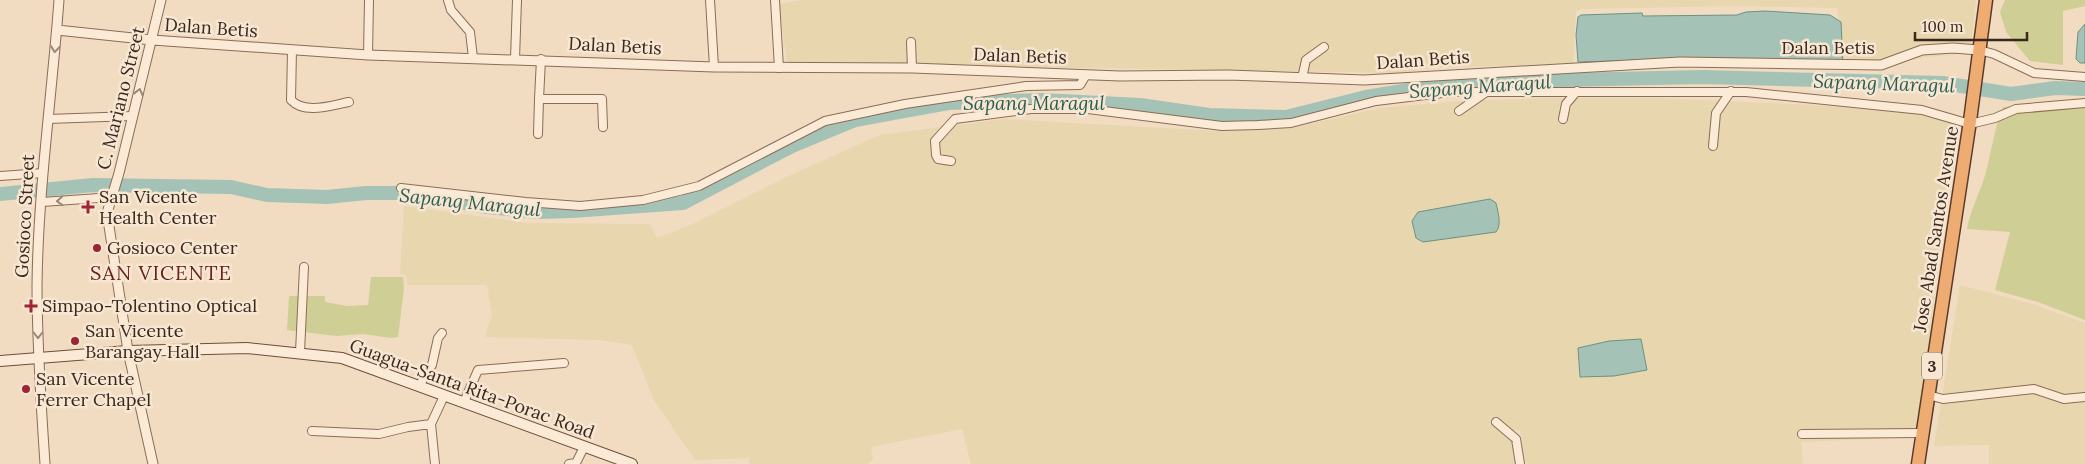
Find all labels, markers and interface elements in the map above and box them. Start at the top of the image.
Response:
scale bar [1915,10,2028,42]
street label: Dalan Betis [164,13,259,42]
text: 100 m [1922,17,1963,36]
street label: C. Mariano Street [92,24,149,172]
street label: Dalan Betis [568,32,662,59]
street label: Dalan Betis [1781,36,1875,59]
street label: Dalan Betis [973,42,1067,69]
one-way arrow [50,45,61,53]
street label: Dalan Betis [1375,45,1470,74]
water label: Sapang Maragul [1408,69,1552,103]
water label: Sapang Maragul [1813,69,1956,97]
one-way arrow [133,88,144,97]
water label: Sapang Maragul [963,91,1106,115]
street label: Jose Abad Santos Avenue [1908,124,1963,335]
street label: Gosioco Street [10,153,39,278]
water label: Sapang Maragul [398,183,542,221]
place label: San Vicente Health Center [99,185,217,229]
one-way arrow [56,195,64,206]
marker: San Vicente Health Center [81,200,95,214]
place label: Gosioco Center [107,236,238,259]
marker: Gosioco Center [91,242,103,254]
district label: SAN VICENTE [90,260,232,285]
place label: Simpao-Tolentino Optical [42,294,257,317]
marker: Simpao-Tolentino Optical [24,299,38,313]
place label: San Vicente Barangay Hall [85,319,200,363]
one-way arrow [33,332,43,339]
street label: Guagua-Santa Rita-Porac Road [346,333,598,444]
marker: San Vicente Barangay Hall [69,335,81,347]
road number: 3 [1922,352,1942,380]
place label: San Vicente Ferrer Chapel [36,367,151,411]
marker: San Vicente Ferrer Chapel [20,383,32,395]

